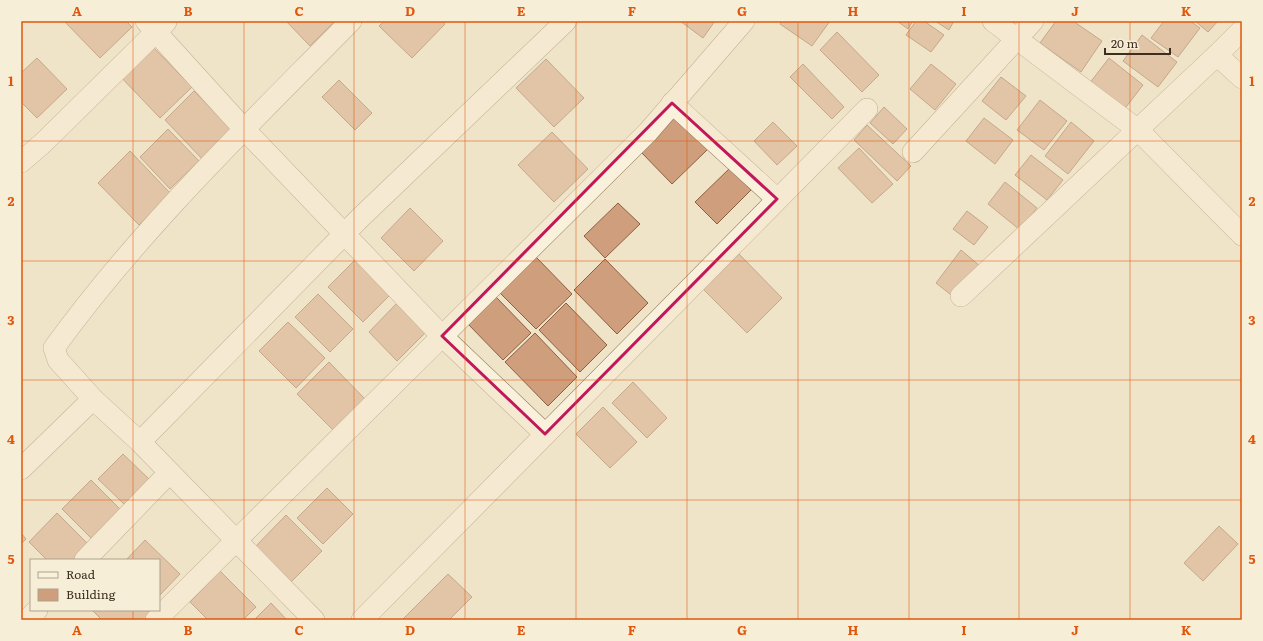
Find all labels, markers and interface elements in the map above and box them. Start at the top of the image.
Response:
text: A [72,1,82,20]
text: B [184,1,193,20]
text: C [294,1,304,20]
text: D [405,1,415,20]
text: E [517,1,526,20]
text: F [628,1,636,20]
text: G [737,1,747,20]
text: H [848,1,859,20]
text: I [961,1,967,20]
text: J [1071,1,1079,20]
text: K [1181,1,1192,20]
scale bar [1105,30,1170,56]
text: 20 m [1111,34,1138,52]
text: 1 [8,71,14,90]
text: 1 [1249,71,1255,90]
text: 2 [8,191,15,210]
text: 2 [1249,191,1256,210]
text: 3 [7,310,15,329]
text: 3 [1248,310,1256,329]
text: 4 [7,429,15,448]
text: 4 [1248,429,1256,448]
text: 5 [7,549,15,568]
text: 5 [1248,549,1256,568]
legend [30,559,160,611]
text: Road [66,565,96,583]
text: Building [66,585,116,603]
text: A [72,620,82,639]
text: B [184,620,193,639]
text: C [294,620,304,639]
text: D [405,620,415,639]
text: E [517,620,526,639]
text: F [628,620,636,639]
text: G [737,620,747,639]
text: H [848,620,859,639]
text: I [961,620,967,639]
text: J [1071,620,1079,639]
text: K [1181,620,1192,639]

